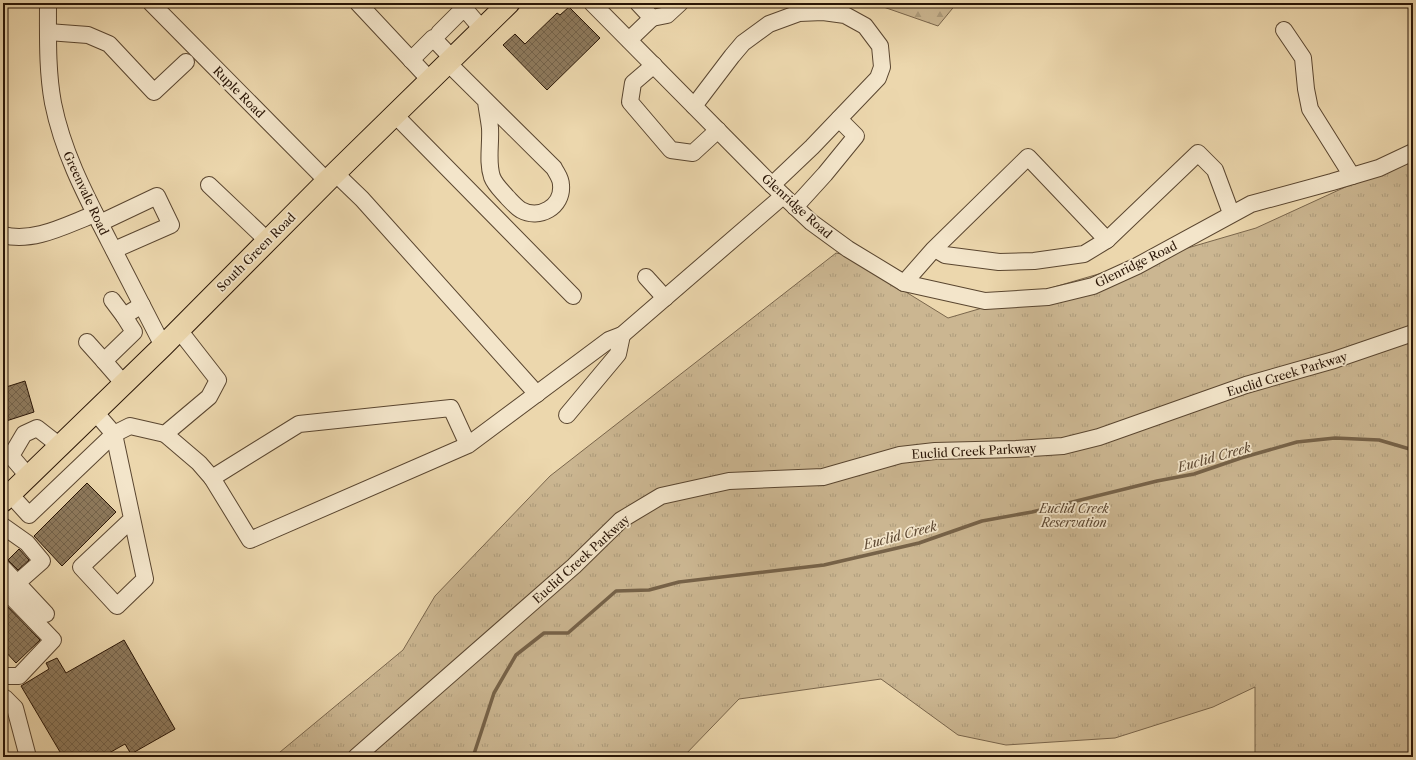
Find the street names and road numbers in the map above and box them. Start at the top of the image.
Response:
street label: Ruple Road [210,63,268,121]
street label: Greenvale Road [60,149,112,238]
street label: Glenridge Road [759,171,836,242]
street label: South Green Road [213,209,299,295]
street label: Glenridge Road [1093,237,1180,290]
street label: Euclid Creek Parkway [1225,348,1349,399]
street label: Euclid Creek Parkway [911,440,1037,462]
street label: Euclid Creek Parkway [529,511,633,606]

